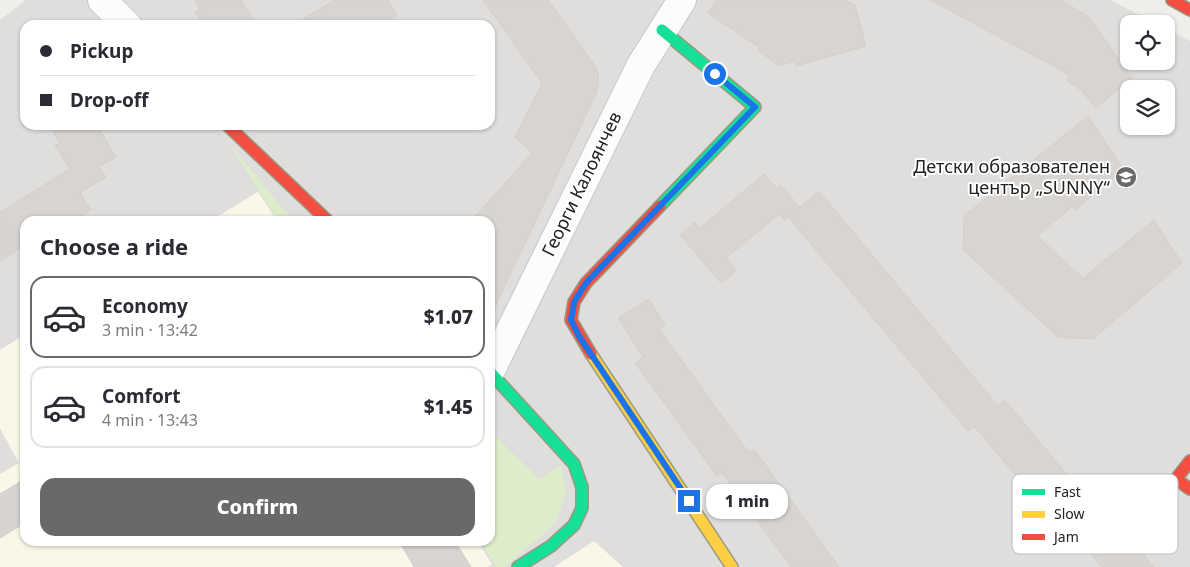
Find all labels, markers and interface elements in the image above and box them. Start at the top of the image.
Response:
map controls [1120,15,1175,135]
button: locate [1120,15,1175,70]
text: Pickup [70,38,133,64]
route start [704,63,726,85]
button: layers [1120,80,1175,135]
text: Drop-off [70,87,149,113]
street label: Георги Калоянчев [536,107,627,260]
place label: Детски образователен център „SUNNY“ [913,154,1111,199]
school or university icon: Детски образователен център „SUNNY“ [1114,165,1138,189]
text: Choose a ride [40,231,188,261]
text: Economy [102,293,188,319]
icon: car [42,295,87,340]
text: $1.07 [424,304,473,330]
text: 3 min · 13:42 [102,319,198,341]
text: Comfort [102,383,181,409]
icon: car [42,385,87,430]
text: $1.45 [424,394,473,420]
text: 4 min · 13:43 [102,409,198,431]
legend [1012,474,1178,554]
button: Confirm [40,478,475,536]
text: Fast [1054,482,1081,501]
callout: 1 min [706,484,789,518]
route end [678,490,700,512]
text: 1 min [725,490,769,512]
text: Slow [1054,504,1085,523]
text: Jam [1052,527,1079,546]

